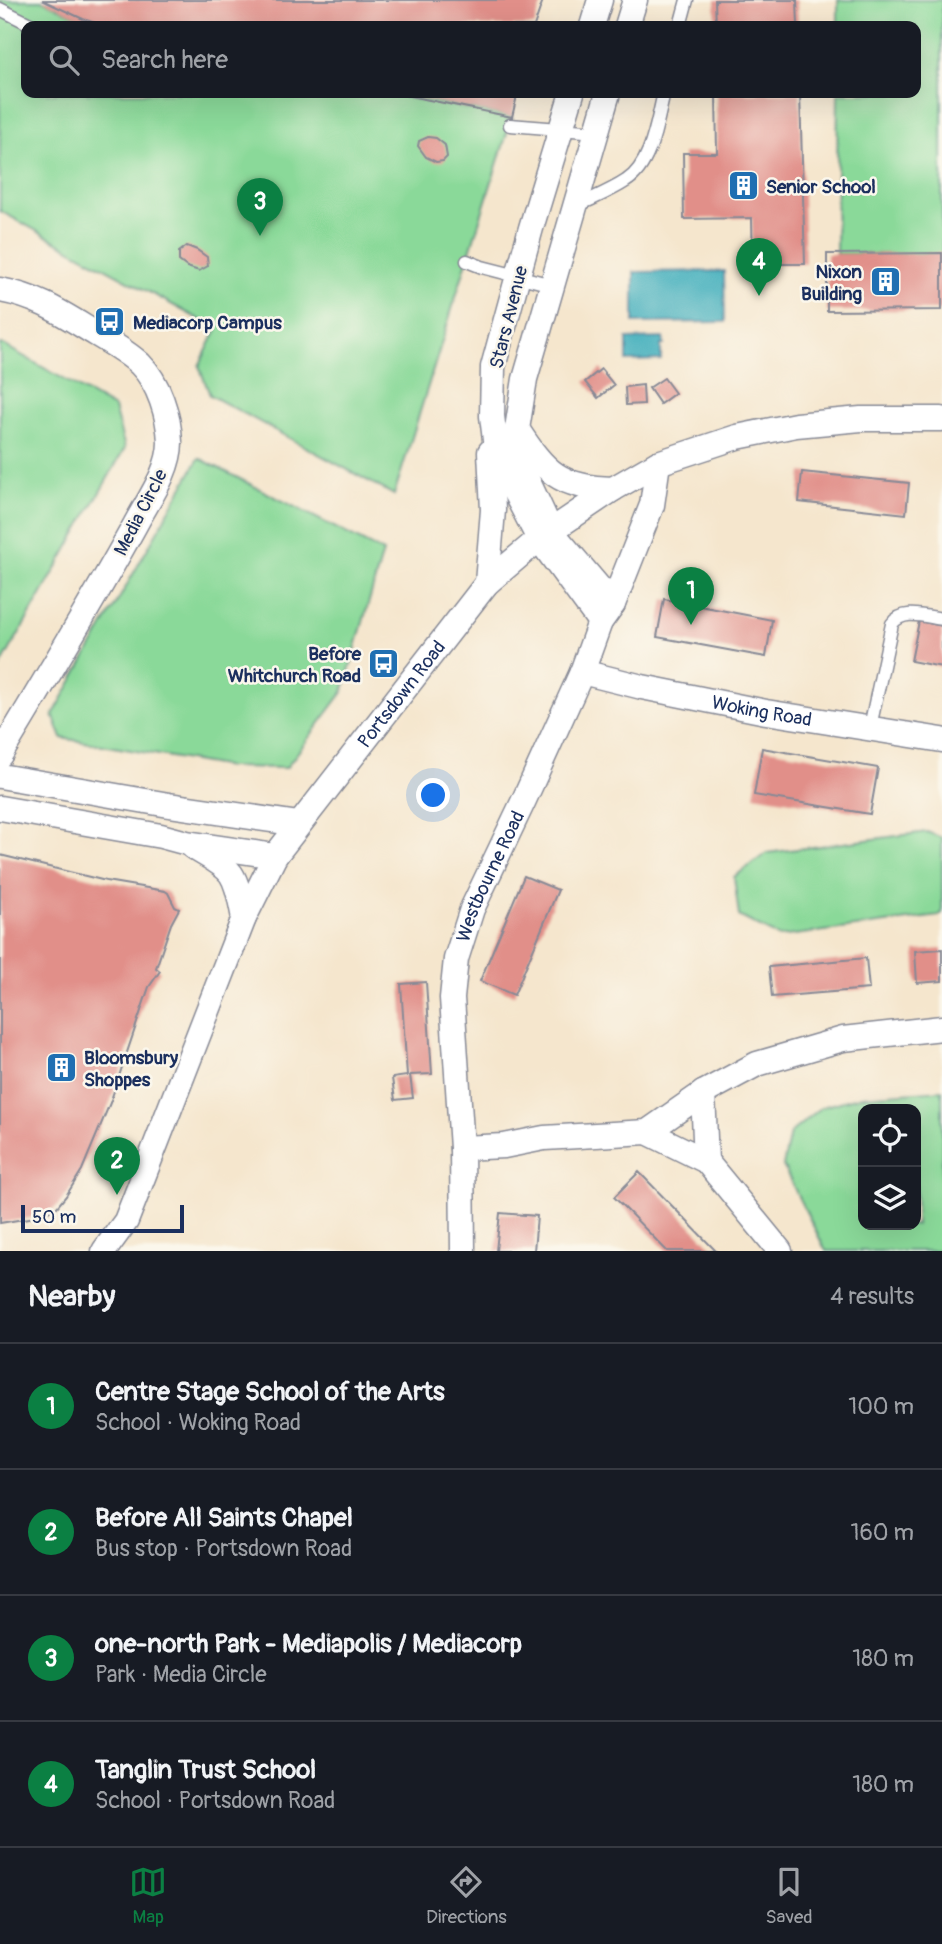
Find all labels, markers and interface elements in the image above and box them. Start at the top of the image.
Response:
search box [21,21,921,98]
icon: search [45,41,83,79]
text: Search here [101,44,228,76]
building icon: Senior School [726,169,760,203]
place label: Senior School [766,175,876,199]
pin: 3 [237,178,283,236]
pin: 4 [736,238,782,296]
place label: Nixon Building [801,260,862,306]
street label: Stars Avenue [485,263,534,371]
building icon: Nixon Building [868,265,902,299]
bus stop icon: Mediacorp Campus [93,305,127,339]
place label: Mediacorp Campus [133,311,282,335]
street label: Media Circle [109,465,173,560]
pin: 1 [668,567,714,625]
street label: Portsdown Road [352,636,451,753]
place label: Before Whitchurch Road [228,642,362,688]
bus stop icon: Before Whitchurch Road [367,647,401,681]
street label: Woking Road [709,690,814,732]
your location [416,778,450,812]
street label: Westbourne Road [451,807,530,945]
place label: Bloomsbury Shoppes [84,1046,179,1092]
building icon: Bloomsbury Shoppes [44,1051,78,1085]
map controls [858,1104,921,1230]
button: locate [858,1104,921,1167]
pin: 2 [94,1137,140,1195]
button: layers [858,1167,921,1230]
scale bar [21,1202,184,1234]
text: 50 m [32,1205,76,1229]
text: Nearby [28,1278,115,1315]
text: 4 results [830,1282,914,1311]
text: Centre Stage School of the Arts [95,1376,445,1408]
text: 1 [47,1392,56,1421]
text: 100 m [848,1392,914,1421]
text: School · Woking Road [95,1408,301,1437]
text: Before All Saints Chapel [95,1502,353,1534]
text: 2 [45,1518,57,1547]
text: 160 m [850,1518,914,1547]
text: Bus stop · Portsdown Road [95,1534,352,1563]
text: one-north Park - Mediapolis / Mediacorp [95,1628,522,1660]
text: 3 [45,1644,57,1673]
text: 180 m [852,1644,914,1673]
text: Park · Media Circle [95,1660,267,1689]
text: Tanglin Trust School [95,1754,316,1786]
text: 4 [44,1770,58,1799]
text: 180 m [852,1770,914,1799]
text: School · Portsdown Road [95,1786,335,1815]
tab: Map [129,1863,167,1929]
tab: Directions [426,1863,507,1929]
tab: Saved [765,1863,813,1929]

